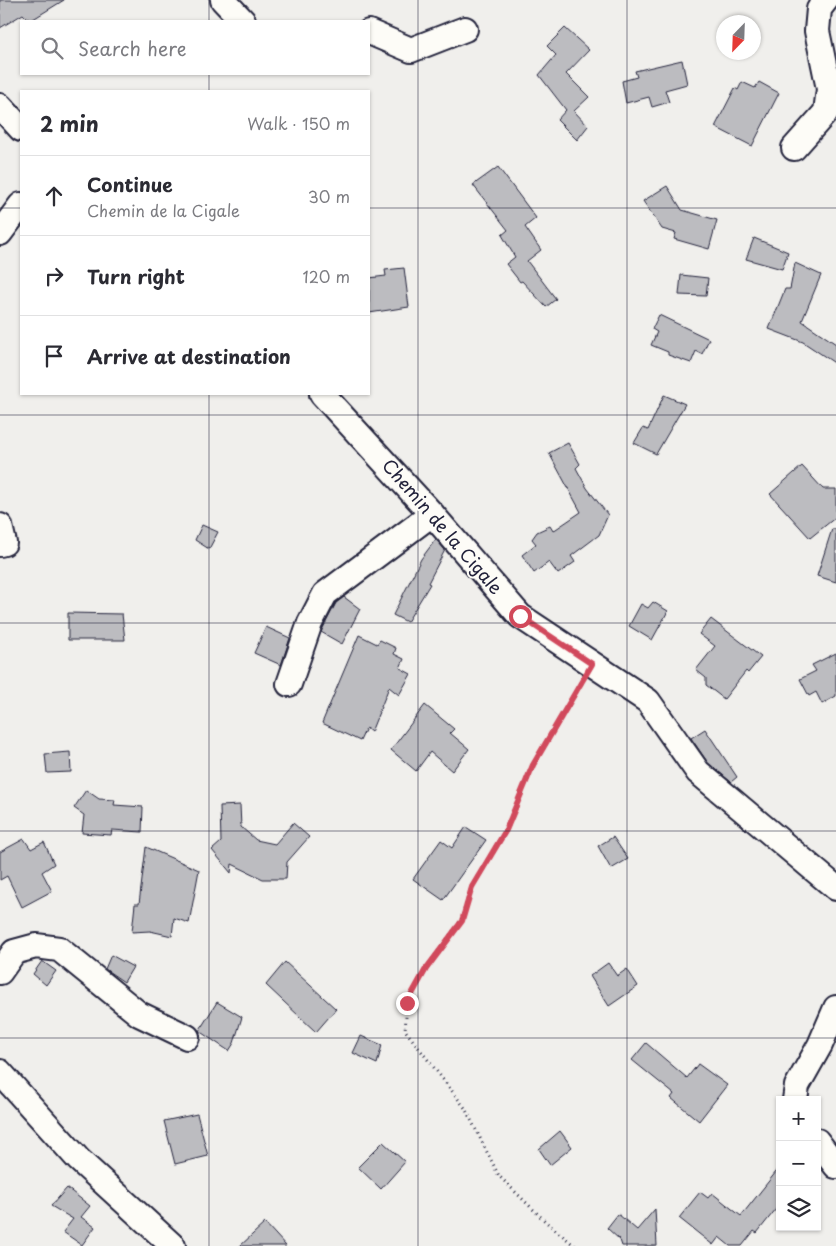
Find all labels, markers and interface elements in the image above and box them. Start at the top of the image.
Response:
north arrow [716,15,761,60]
search box [20,20,370,75]
icon: search [38,34,66,62]
text: Search here [78,34,187,62]
text: 2 min [40,107,99,139]
text: Walk · 150 m [247,111,350,135]
text: Continue [87,170,173,198]
icon: ahead [40,182,68,210]
text: 30 m [308,184,350,208]
text: Chemin de la Cigale [87,198,240,222]
icon: right [40,262,68,290]
text: Turn right [87,262,185,290]
text: 120 m [303,264,350,288]
icon: arrive [40,342,68,370]
text: Arrive at destination [87,342,291,370]
street label: Chemin de la Cigale [376,452,510,600]
route start [509,605,532,628]
route end [396,992,419,1015]
map controls [776,1096,821,1231]
button: + [776,1096,821,1141]
button: − [776,1141,821,1186]
button: layers [776,1186,821,1231]

